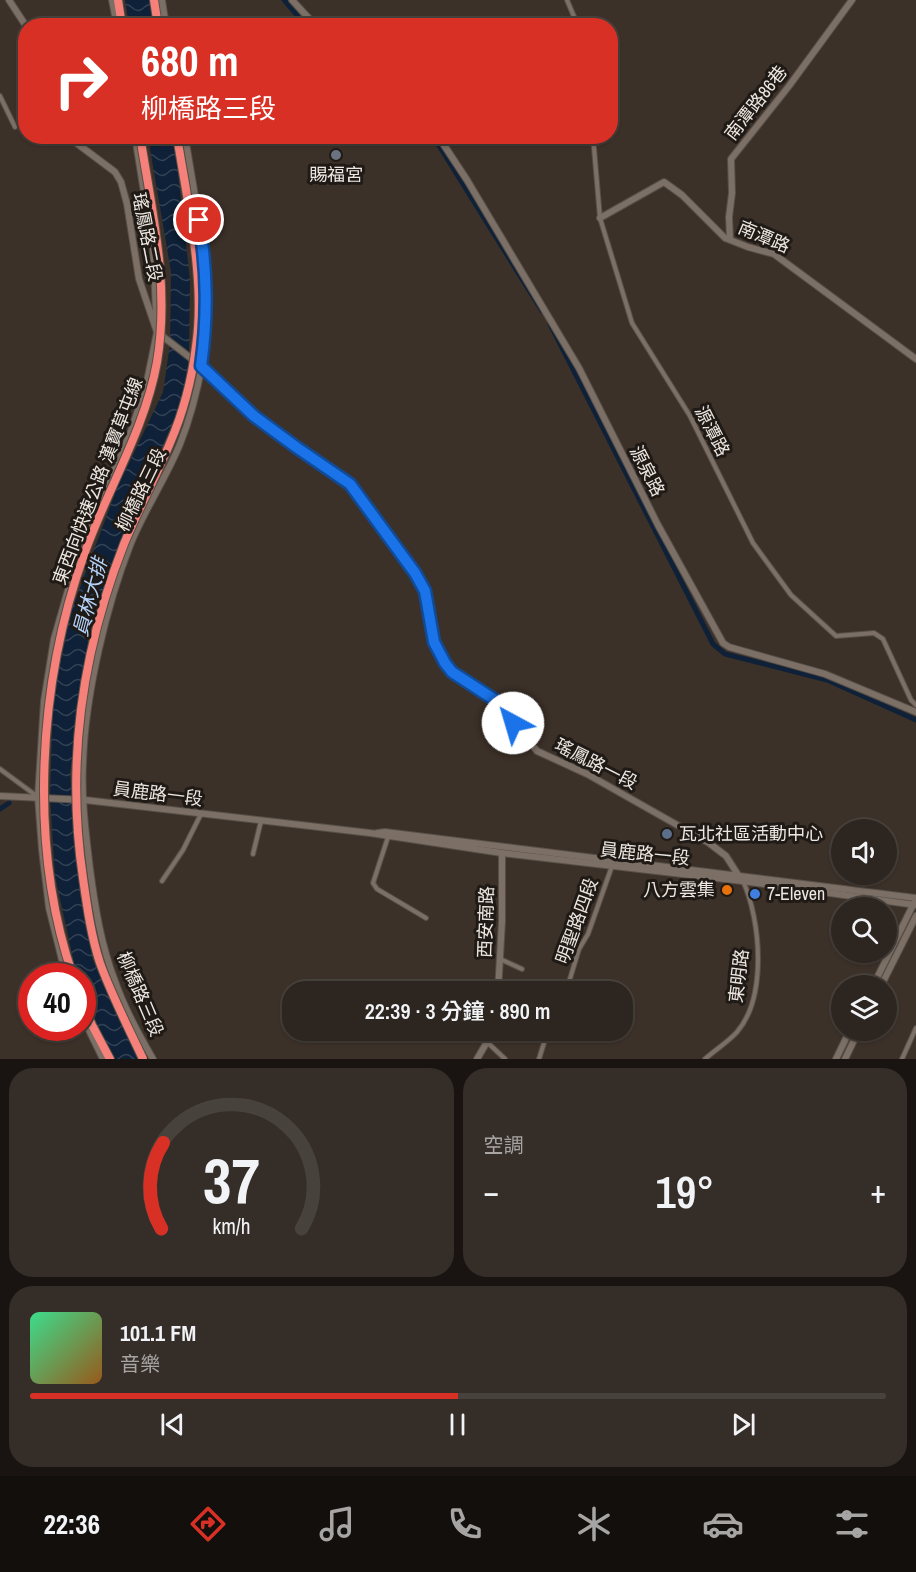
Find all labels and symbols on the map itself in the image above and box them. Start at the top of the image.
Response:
street label: 南潭路86巷 [719,60,793,145]
marker: 賜福宮 [329,148,343,162]
place label: 賜福宮 [309,162,363,187]
street label: 瑤鳳路二段 [127,190,168,283]
pin [173,194,224,245]
street label: 南潭路 [734,214,794,259]
street label: 東西向快速公路 漢寶草屯線 [46,374,149,588]
street label: 源潭路 [689,401,736,461]
street label: 源泉路 [624,441,671,501]
street label: 柳橋路三段 [110,444,172,536]
water label: 員林大排 [66,552,114,639]
position arrow [481,691,545,755]
street label: 瑤鳳路一段 [550,732,642,795]
street label: 員鹿路一段 [112,776,204,811]
place label: 瓦北社區活動中心 [679,821,823,846]
marker: 瓦北社區活動中心 [660,827,674,841]
street label: 員鹿路一段 [599,836,691,871]
street label: 明聖路四段 [549,874,604,967]
place label: 八方雲集 [643,877,715,902]
place label: 7-Eleven [767,881,825,906]
marker: 八方雲集 [720,883,734,897]
street label: 西安南路 [472,886,499,958]
marker: 7-Eleven [748,887,762,901]
street label: 柳橋路三段 [111,947,170,1040]
street label: 東明路 [723,948,754,1004]
speed limit sign: 40 [18,963,96,1041]

